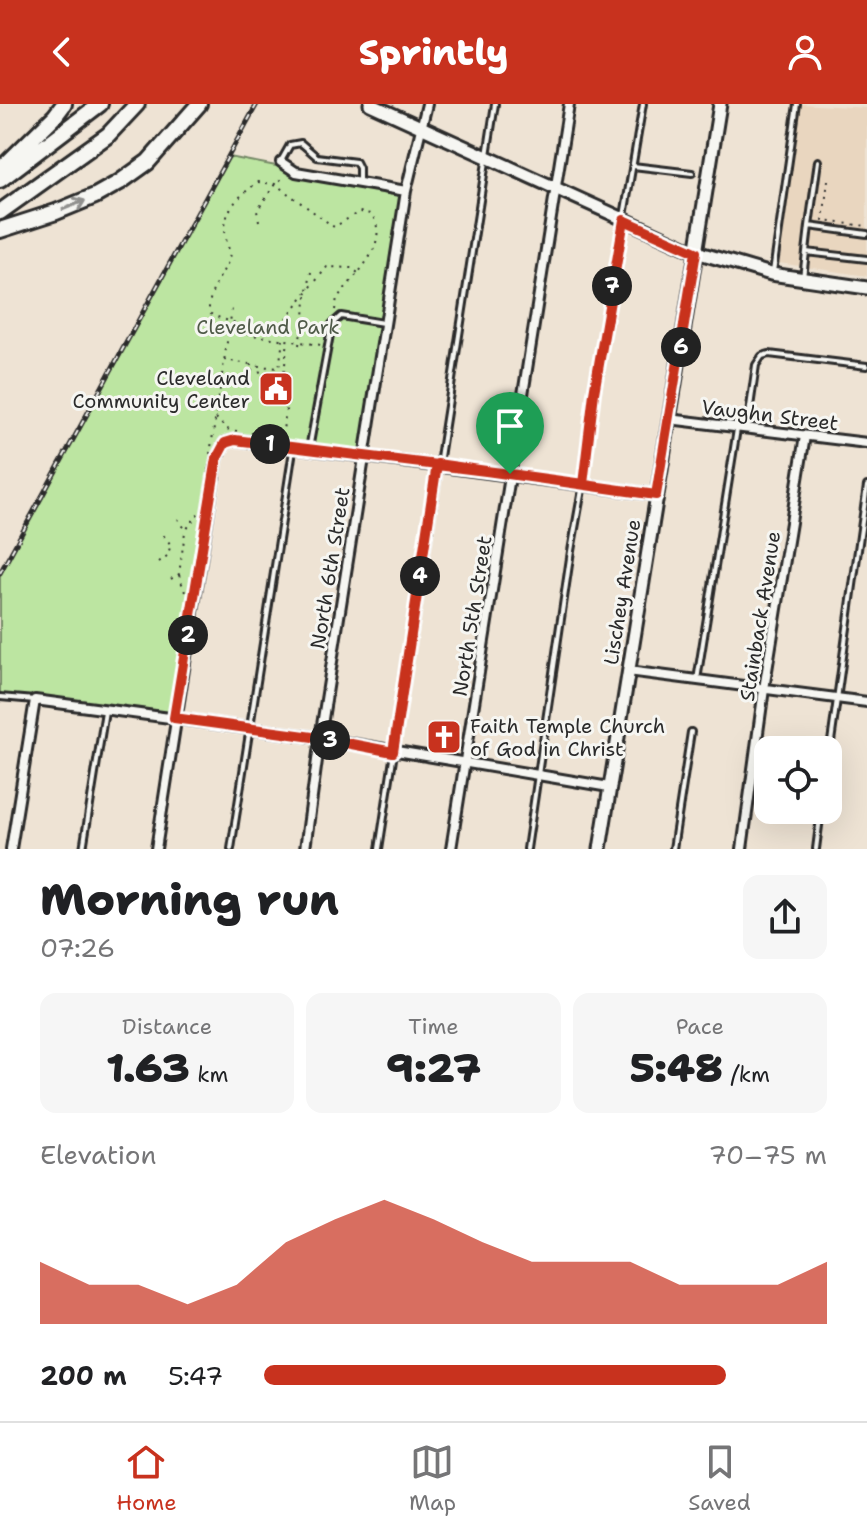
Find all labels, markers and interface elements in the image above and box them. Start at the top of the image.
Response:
text: Sprintly [359,28,508,77]
icon: back [40,30,84,74]
icon: person [783,30,827,74]
one-way arrow [61,197,86,211]
pin: 7 [592,266,632,306]
text: 7 [604,271,620,300]
park label: Cleveland Park [196,314,340,340]
pin: 6 [661,327,701,367]
text: 6 [673,332,689,361]
place label: Cleveland Community Center [73,365,250,414]
public building icon: Cleveland Community Center [257,370,295,408]
pin [476,392,544,474]
street label: Vaughn Street [700,394,840,436]
icon: arrive [488,404,532,448]
pin: 1 [250,424,290,464]
text: 1 [265,429,275,458]
street label: North 6th Street [304,485,356,651]
street label: Lischey Avenue [598,517,646,667]
street label: Stainback Avenue [734,529,786,703]
street label: North 5th Street [446,534,498,698]
pin: 4 [400,556,440,596]
text: 4 [412,561,428,590]
pin: 2 [168,615,208,655]
text: 2 [180,620,196,649]
place label: Faith Temple Church of God in Christ [470,713,665,762]
church icon: Faith Temple Church of God in Christ [425,718,463,756]
pin: 3 [310,720,350,760]
text: 3 [322,725,338,754]
map controls [754,736,842,824]
button: locate [754,736,842,824]
text: Morning run [40,870,339,929]
button: share [743,875,827,959]
text: 07:26 [40,930,115,965]
text: Distance [122,1012,212,1041]
text: Time [408,1012,459,1041]
text: Pace [676,1012,724,1041]
text: 1.63 [106,1041,190,1095]
text: 9:27 [386,1041,481,1095]
text: 5:48 [630,1041,723,1095]
text: km [190,1060,228,1089]
text: /km [723,1060,770,1089]
text: Elevation [40,1137,156,1172]
text: 70–75 m [709,1137,827,1172]
text: 200 m [40,1358,127,1393]
text: 5:47 [168,1358,223,1393]
tab: Home [116,1440,177,1517]
tab: Map [409,1440,456,1517]
tab: Saved [688,1440,751,1517]

